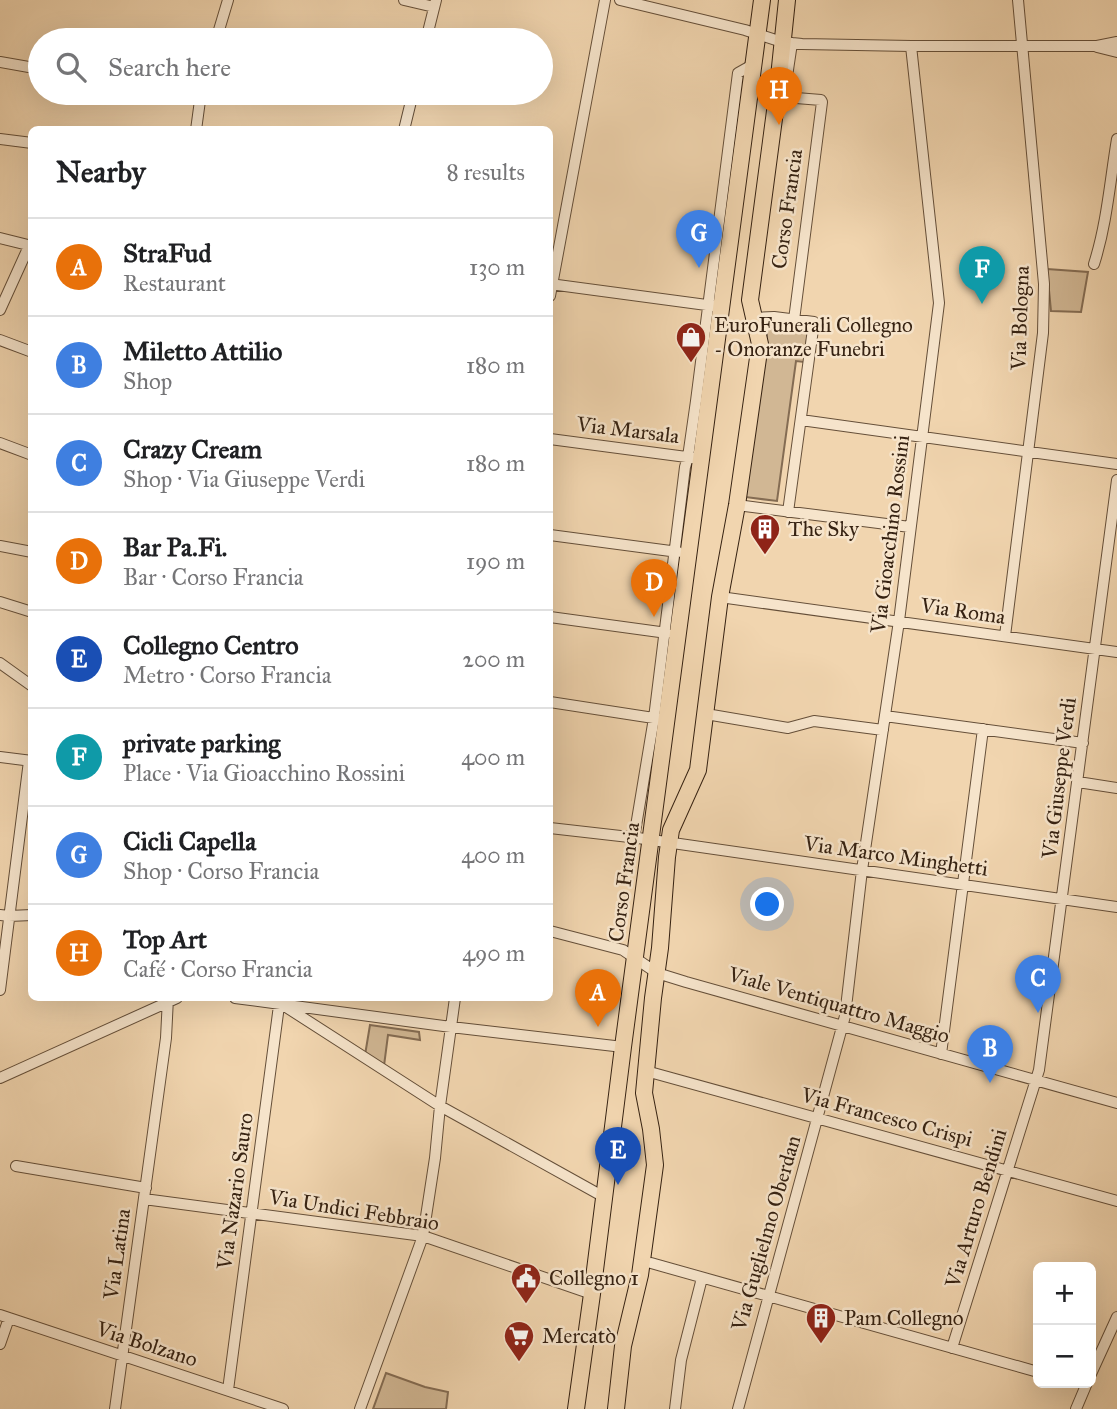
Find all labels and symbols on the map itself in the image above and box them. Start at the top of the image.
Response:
pin: H [756,67,802,125]
street label: Corso Francia [766,147,808,271]
pin: G [676,210,722,268]
pin: F [959,246,1005,304]
street label: Via Bologna [1005,265,1035,372]
place label: EuroFunerali Collegno - Onoranze Funebri [714,312,913,362]
shop icon: EuroFunerali Collegno - Onoranze Funebri [674,320,708,364]
street label: Via Marsala [574,411,681,449]
street label: Via Gioacchino Rossini [865,433,915,636]
building icon: The Sky [748,512,782,556]
place label: The Sky [788,516,860,542]
pin: D [631,559,677,617]
street label: Via Roma [918,592,1007,630]
street label: Via Giuseppe Verdi [1036,696,1082,861]
street label: Corso Francia [603,820,645,944]
street label: Via Marco Minghetti [801,830,990,882]
your location [750,887,784,921]
pin: C [1015,955,1061,1013]
street label: Viale Ventiquattro Maggio [724,961,953,1049]
pin: A [575,969,621,1027]
pin: B [967,1025,1013,1083]
street label: Via Francesco Crispi [797,1081,976,1152]
street label: Via Nazario Sauro [211,1111,259,1272]
street label: Via Arturo Bendini [939,1125,1013,1292]
pin: E [595,1127,641,1185]
street label: Via Guglielmo Oberdan [725,1132,806,1335]
street label: Via Undici Febbraio [266,1184,441,1236]
street label: Via Latina [98,1207,136,1302]
public building icon: Collegno 1 [509,1261,543,1305]
place label: Collegno 1 [549,1265,639,1291]
building icon: Pam Collegno [804,1301,838,1345]
place label: Pam Collegno [844,1305,964,1331]
street label: Via Bolzano [92,1315,201,1373]
supermarket icon: Mercatò [502,1319,536,1363]
place label: Mercatò [542,1323,616,1349]

